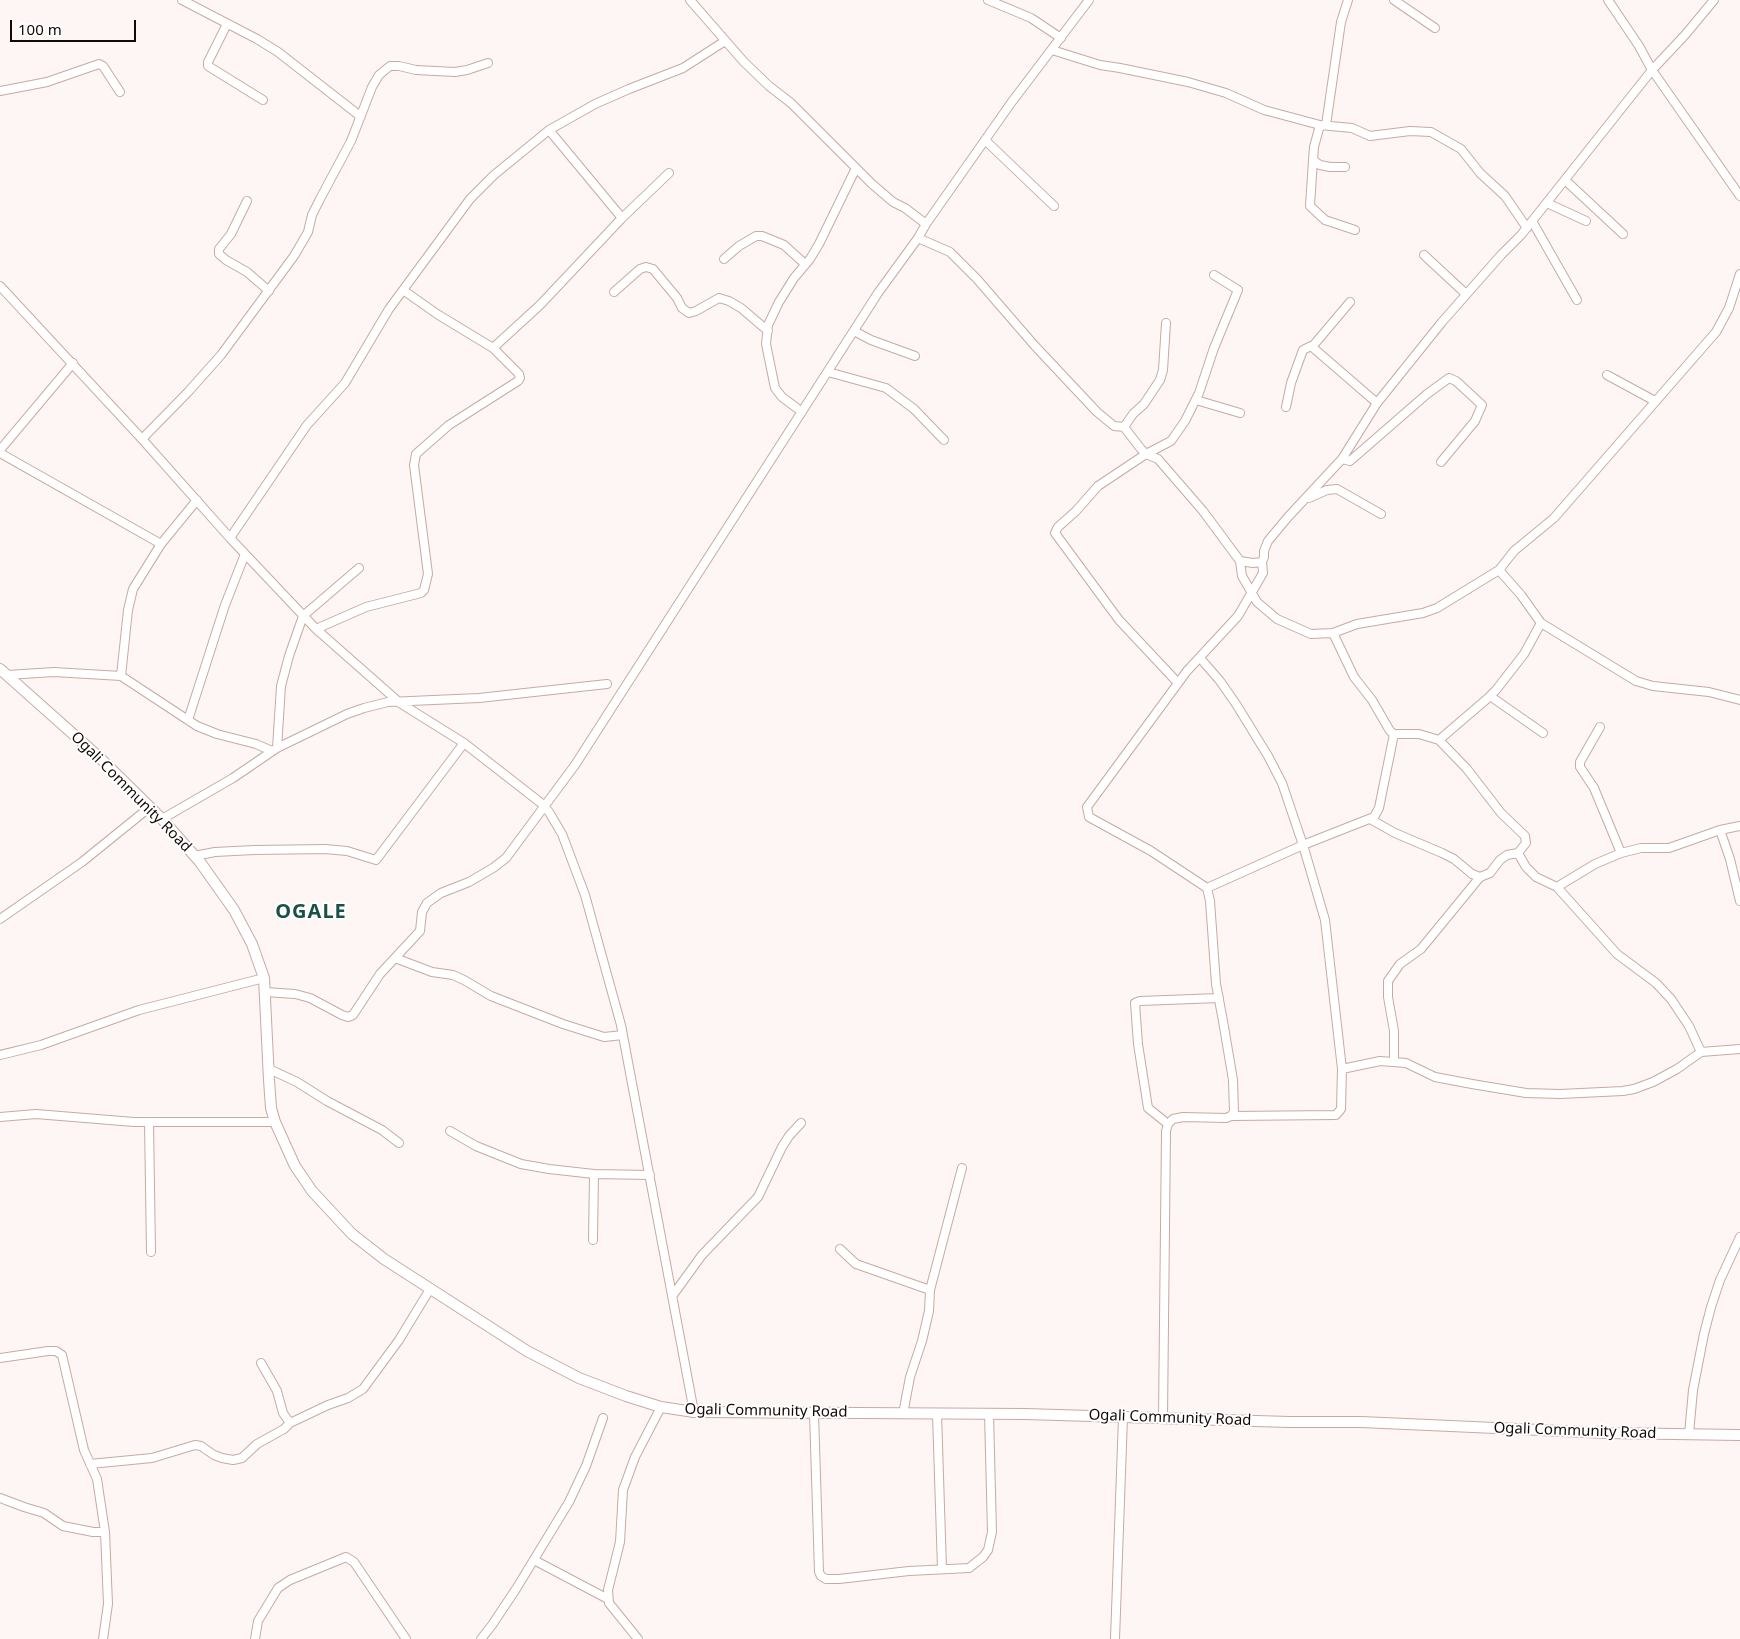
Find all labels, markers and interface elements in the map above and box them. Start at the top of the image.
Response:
scale bar [12,10,139,42]
text: 100 m [18,19,62,39]
street label: Ogali Community Road [67,728,195,856]
district label: OGALE [275,900,347,924]
street label: Ogali Community Road [684,1401,848,1421]
street label: Ogali Community Road [1088,1406,1252,1430]
street label: Ogali Community Road [1493,1419,1657,1443]

